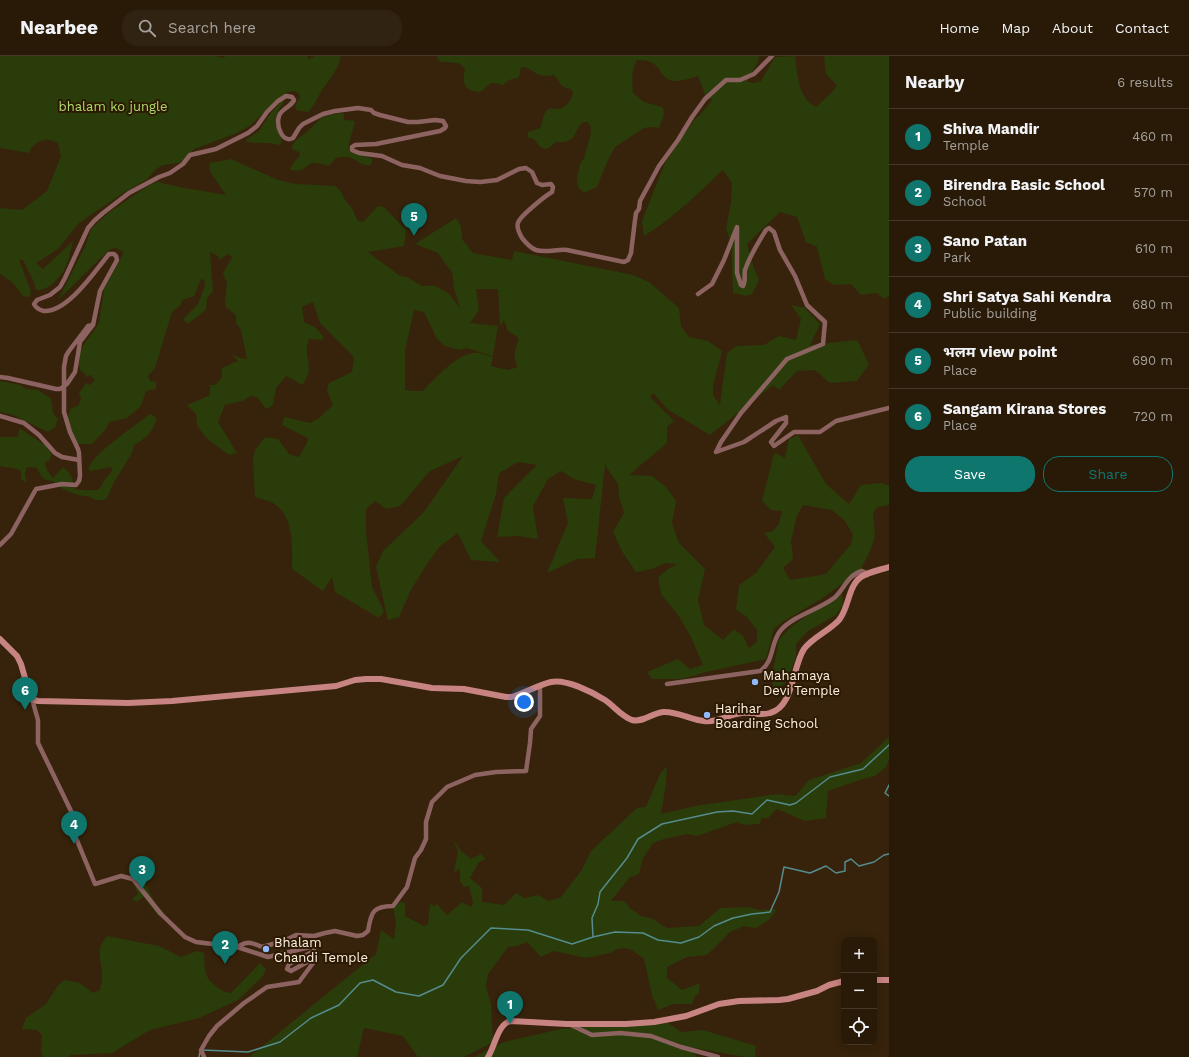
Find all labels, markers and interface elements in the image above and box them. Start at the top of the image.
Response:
search box [122,10,402,46]
text: Nearbee [20,16,98,39]
icon: search [136,17,158,39]
text: Search here [168,19,256,37]
text: Home [939,20,979,36]
text: Map [1001,20,1030,36]
text: About [1052,20,1093,36]
text: Contact [1115,20,1169,36]
text: Nearby [905,72,964,92]
text: 6 results [1117,75,1173,90]
park label: bhalam ko jungle [58,99,168,114]
text: Shiva Mandir [943,120,1039,138]
text: 1 [915,129,921,144]
text: 460 m [1132,129,1173,144]
text: Temple [943,138,989,153]
text: Birendra Basic School [943,176,1105,194]
text: 2 [914,185,922,200]
text: 570 m [1133,185,1173,200]
text: School [943,194,986,209]
pin: 5 [401,203,427,236]
text: Sano Patan [943,232,1027,250]
text: 3 [914,241,922,256]
text: 610 m [1135,241,1173,256]
text: Park [943,250,971,265]
text: Shri Satya Sahi Kendra [943,288,1111,306]
text: 4 [914,297,922,312]
text: 680 m [1132,297,1173,312]
text: Public building [943,306,1036,321]
text: भलम view point [943,343,1057,361]
text: 5 [914,353,922,368]
text: 690 m [1132,353,1173,368]
text: Place [943,363,977,378]
text: Sangam Kirana Stores [943,400,1106,418]
text: 6 [914,409,922,424]
text: 720 m [1133,409,1173,424]
text: Place [943,418,977,433]
button: Save [905,456,1035,492]
button: Share [1043,456,1173,492]
place label: Mahamaya Devi Temple [763,668,840,698]
pin: 6 [12,677,38,710]
marker: Mahamaya Devi Temple [750,677,760,687]
your location [514,692,534,712]
place label: Harihar Boarding School [715,701,818,731]
marker: Harihar Boarding School [702,710,712,720]
pin: 4 [61,811,87,844]
pin: 3 [129,856,155,889]
pin: 2 [212,931,238,964]
place label: Bhalam Chandi Temple [274,935,368,965]
map controls [841,937,877,1045]
button: + [841,937,877,973]
marker: Bhalam Chandi Temple [261,944,271,954]
button: − [841,973,877,1009]
pin: 1 [497,991,523,1024]
button: locate [841,1009,877,1045]

